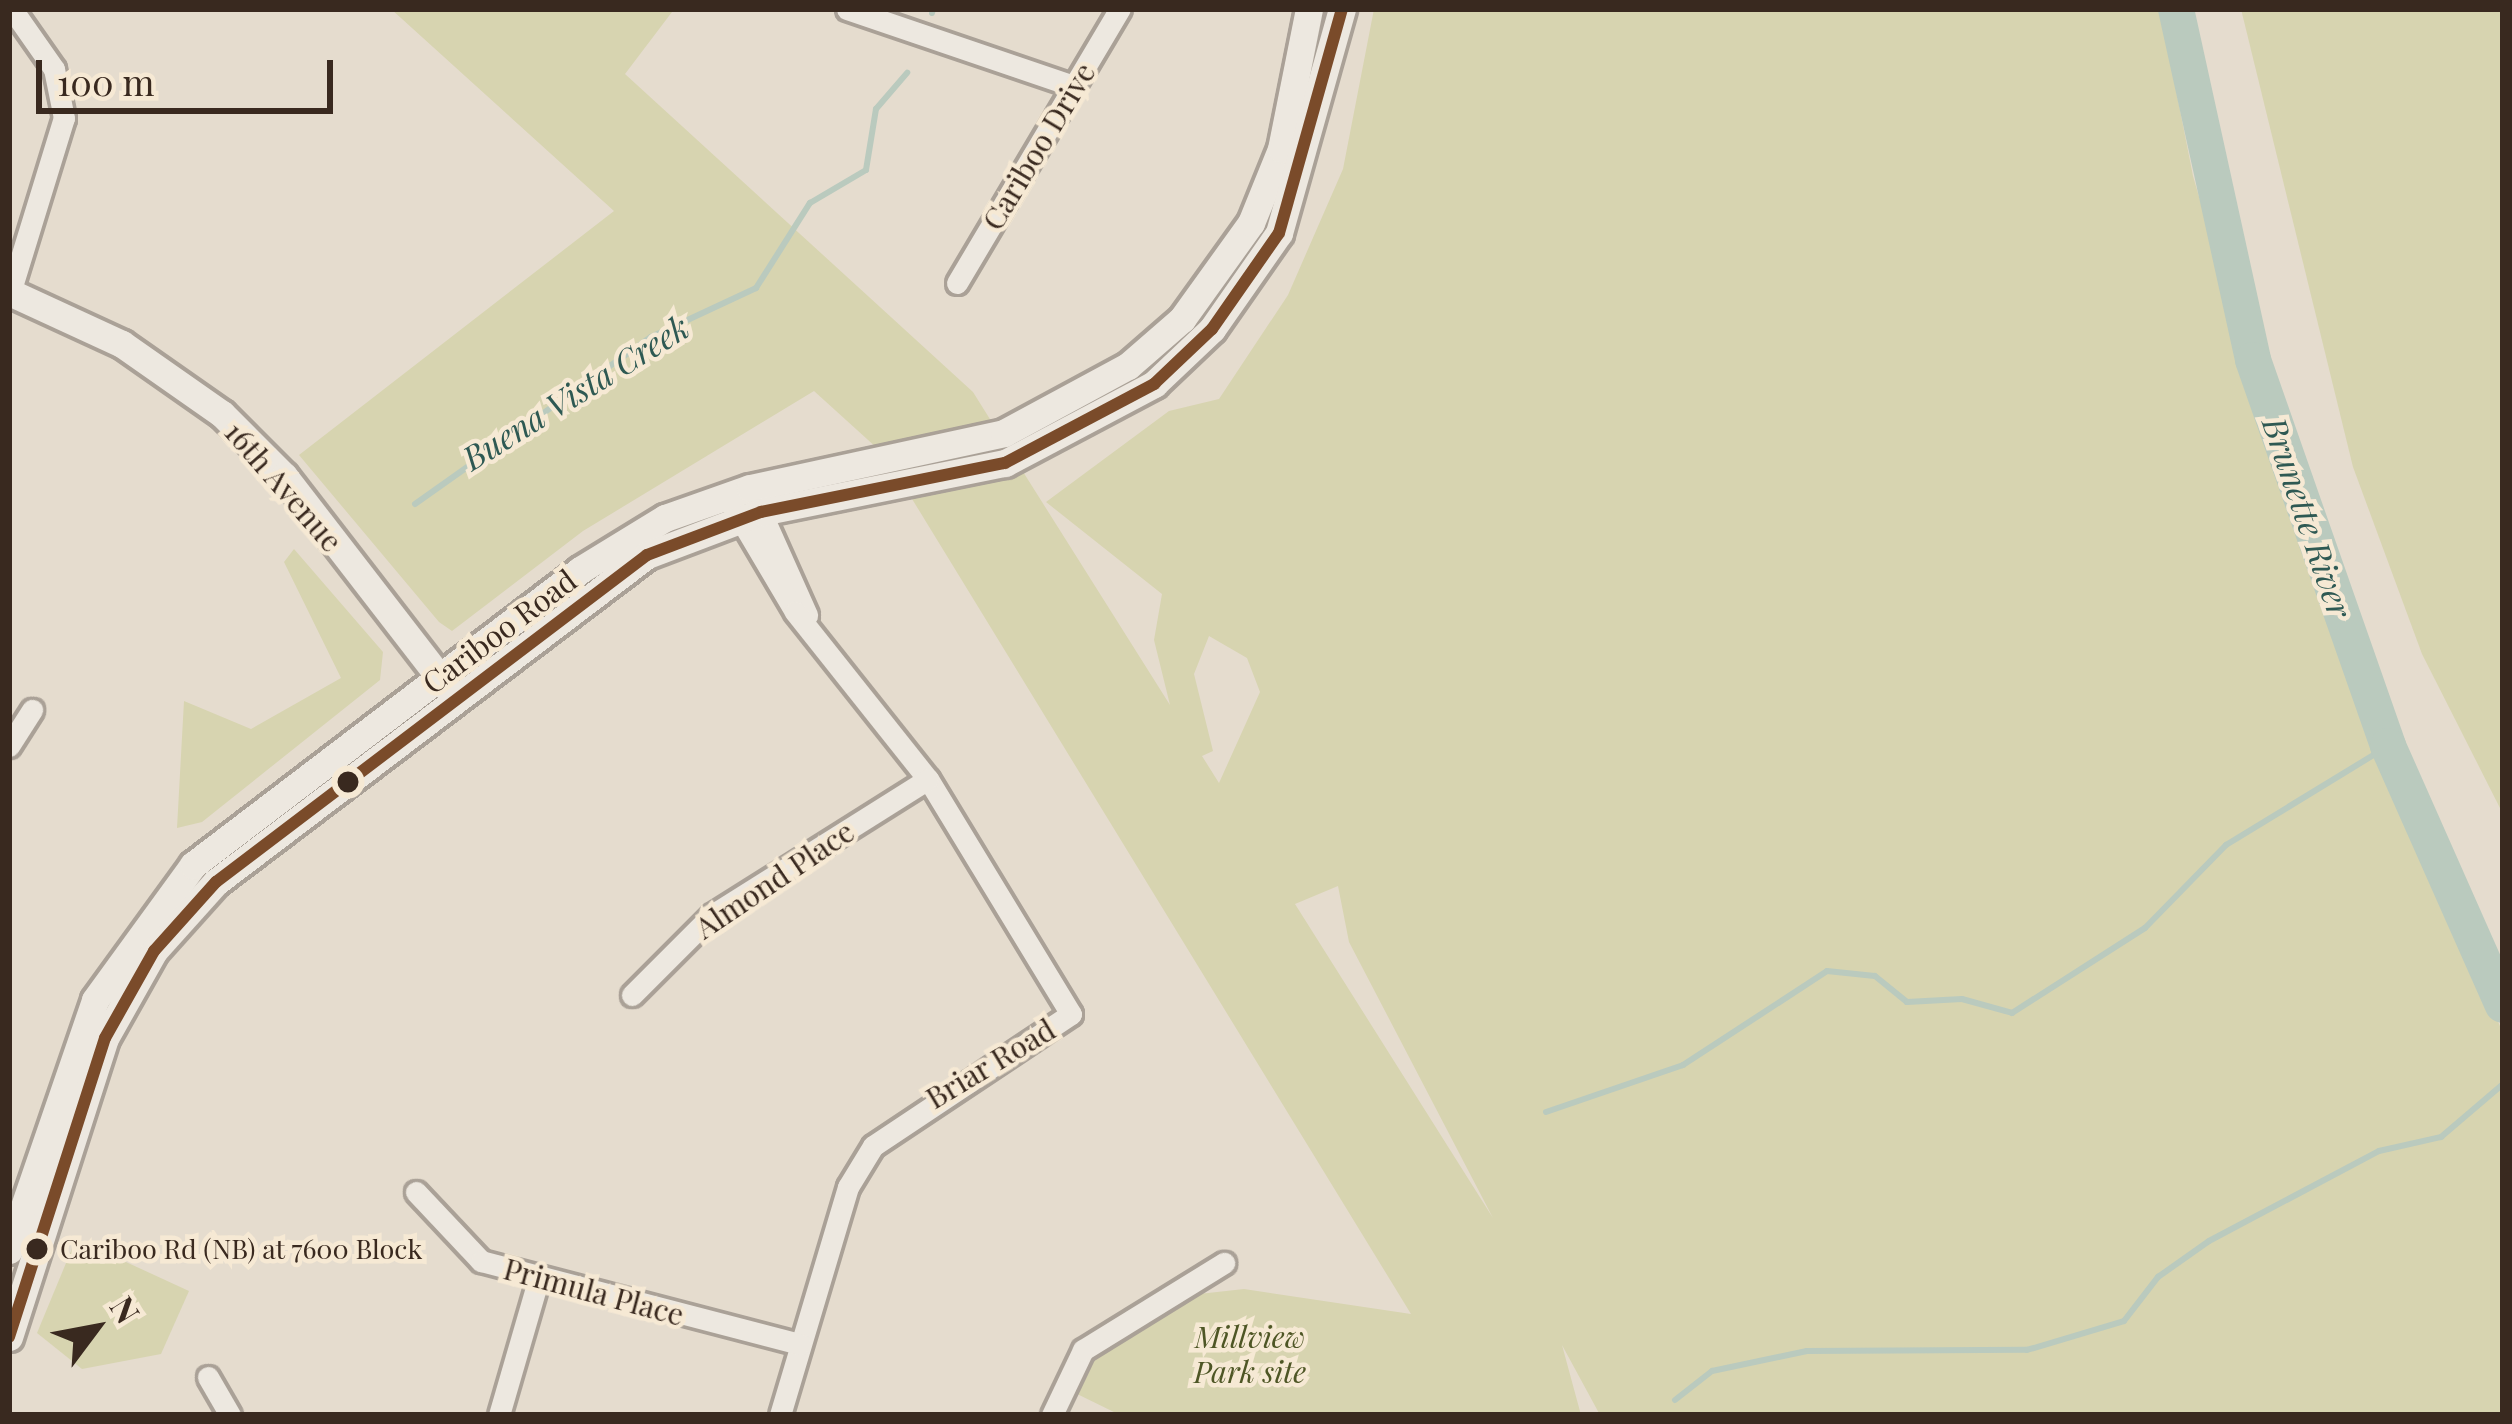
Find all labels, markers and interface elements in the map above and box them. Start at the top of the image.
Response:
scale bar [42,36,339,110]
street label: Cariboo Drive [974,56,1102,236]
text: 100 m [57,57,154,105]
water label: Buena Vista Creek [455,306,695,478]
water label: Brunette River [2255,412,2361,622]
street label: 16th Avenue [217,413,351,559]
street label: Cariboo Road [415,561,583,701]
unlabelled marker [337,771,359,793]
street label: Almond Place [688,813,860,945]
street label: Briar Road [919,1010,1061,1116]
place label: Cariboo Rd (NB) at 7600 Block [60,1233,423,1265]
marker: Cariboo Rd (NB) at 7600 Block [26,1238,48,1260]
street label: Primula Place [500,1250,688,1332]
north arrow [36,1268,156,1388]
text: N [102,1287,151,1331]
park label: Millview Park site [1194,1318,1306,1388]

